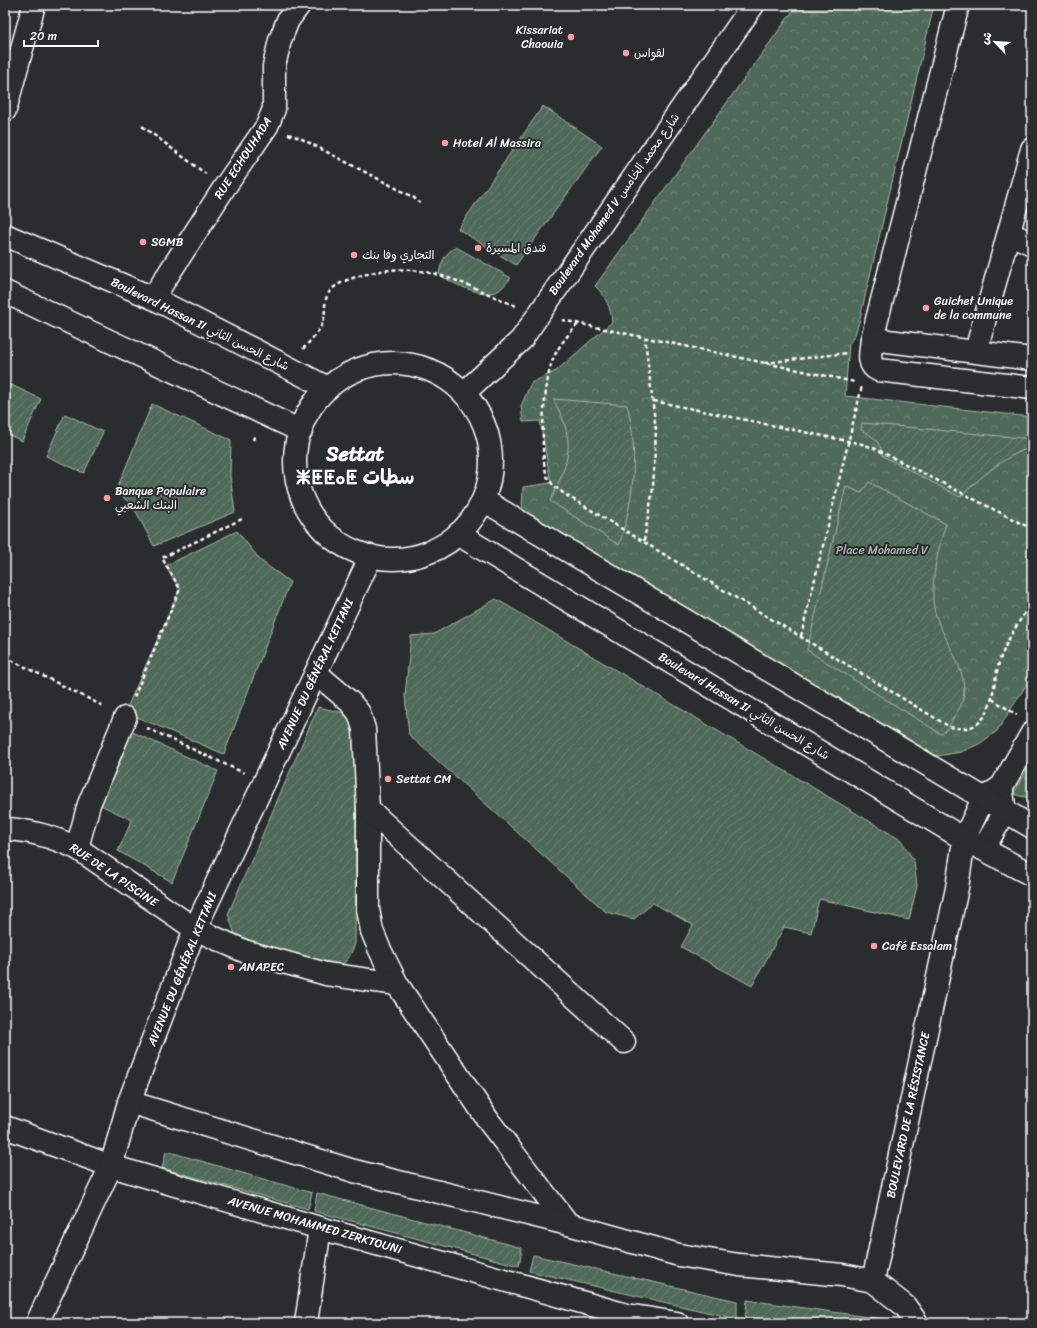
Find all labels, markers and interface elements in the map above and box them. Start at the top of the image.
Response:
place label: Kissariat Chaouia [516,19,564,55]
scale bar [24,22,98,48]
north arrow [975,22,1015,62]
text: 20 m [30,25,57,47]
text: ش [975,28,998,47]
marker: Kissariat Chaouia [566,32,576,42]
place label: لقواس [634,42,665,64]
marker: لقواس [621,48,631,58]
street label: Boulevard Mohamed V شارع محمد الخامس [542,108,686,300]
street label: RUE ECHOUHADA [208,112,278,204]
place label: Hotel Al Massira [453,132,541,154]
marker: Hotel Al Massira [440,138,450,148]
place label: SGMB [151,231,184,253]
marker: SGMB [138,237,148,247]
place label: فندق المسيرة [486,237,547,259]
marker: فندق المسيرة [473,243,483,253]
place label: التجاري وفا بنك [362,244,435,266]
marker: التجاري وفا بنك [349,250,359,260]
street label: Boulevard Hassan II شارع الحسن الثاني [107,271,293,377]
place label: Guichet Unique de la commune [934,290,1013,326]
marker: Guichet Unique de la commune [921,303,931,313]
district label: Settat ⵥⵟⵟⴰⵟ سطات [296,437,414,495]
place label: Banque Populaire البنك الشعبي [115,480,206,516]
marker: Banque Populaire البنك الشعبي [102,493,112,503]
park label: Place Mohamed V [836,539,929,561]
street label: AVENUE DU GÉNÉRAL KETTANI [270,594,360,754]
street label: Boulevard Hassan II شارع الحسن الثاني [654,646,834,766]
place label: Settat CM [396,768,451,790]
marker: Settat CM [383,774,393,784]
street label: RUE DE LA PISCINE [65,837,164,914]
street label: AVENUE DU GÉNÉRAL KETTANI [141,887,224,1050]
place label: Café Essalam [882,935,952,957]
marker: Café Essalam [869,941,879,951]
place label: ANAPEC [238,956,284,978]
marker: ANAPEC [226,962,236,972]
street label: BOULEVARD DE LA RÉSISTANCE [880,1029,937,1200]
street label: AVENUE MOHAMMED ZERKTOUNI [224,1189,405,1261]

